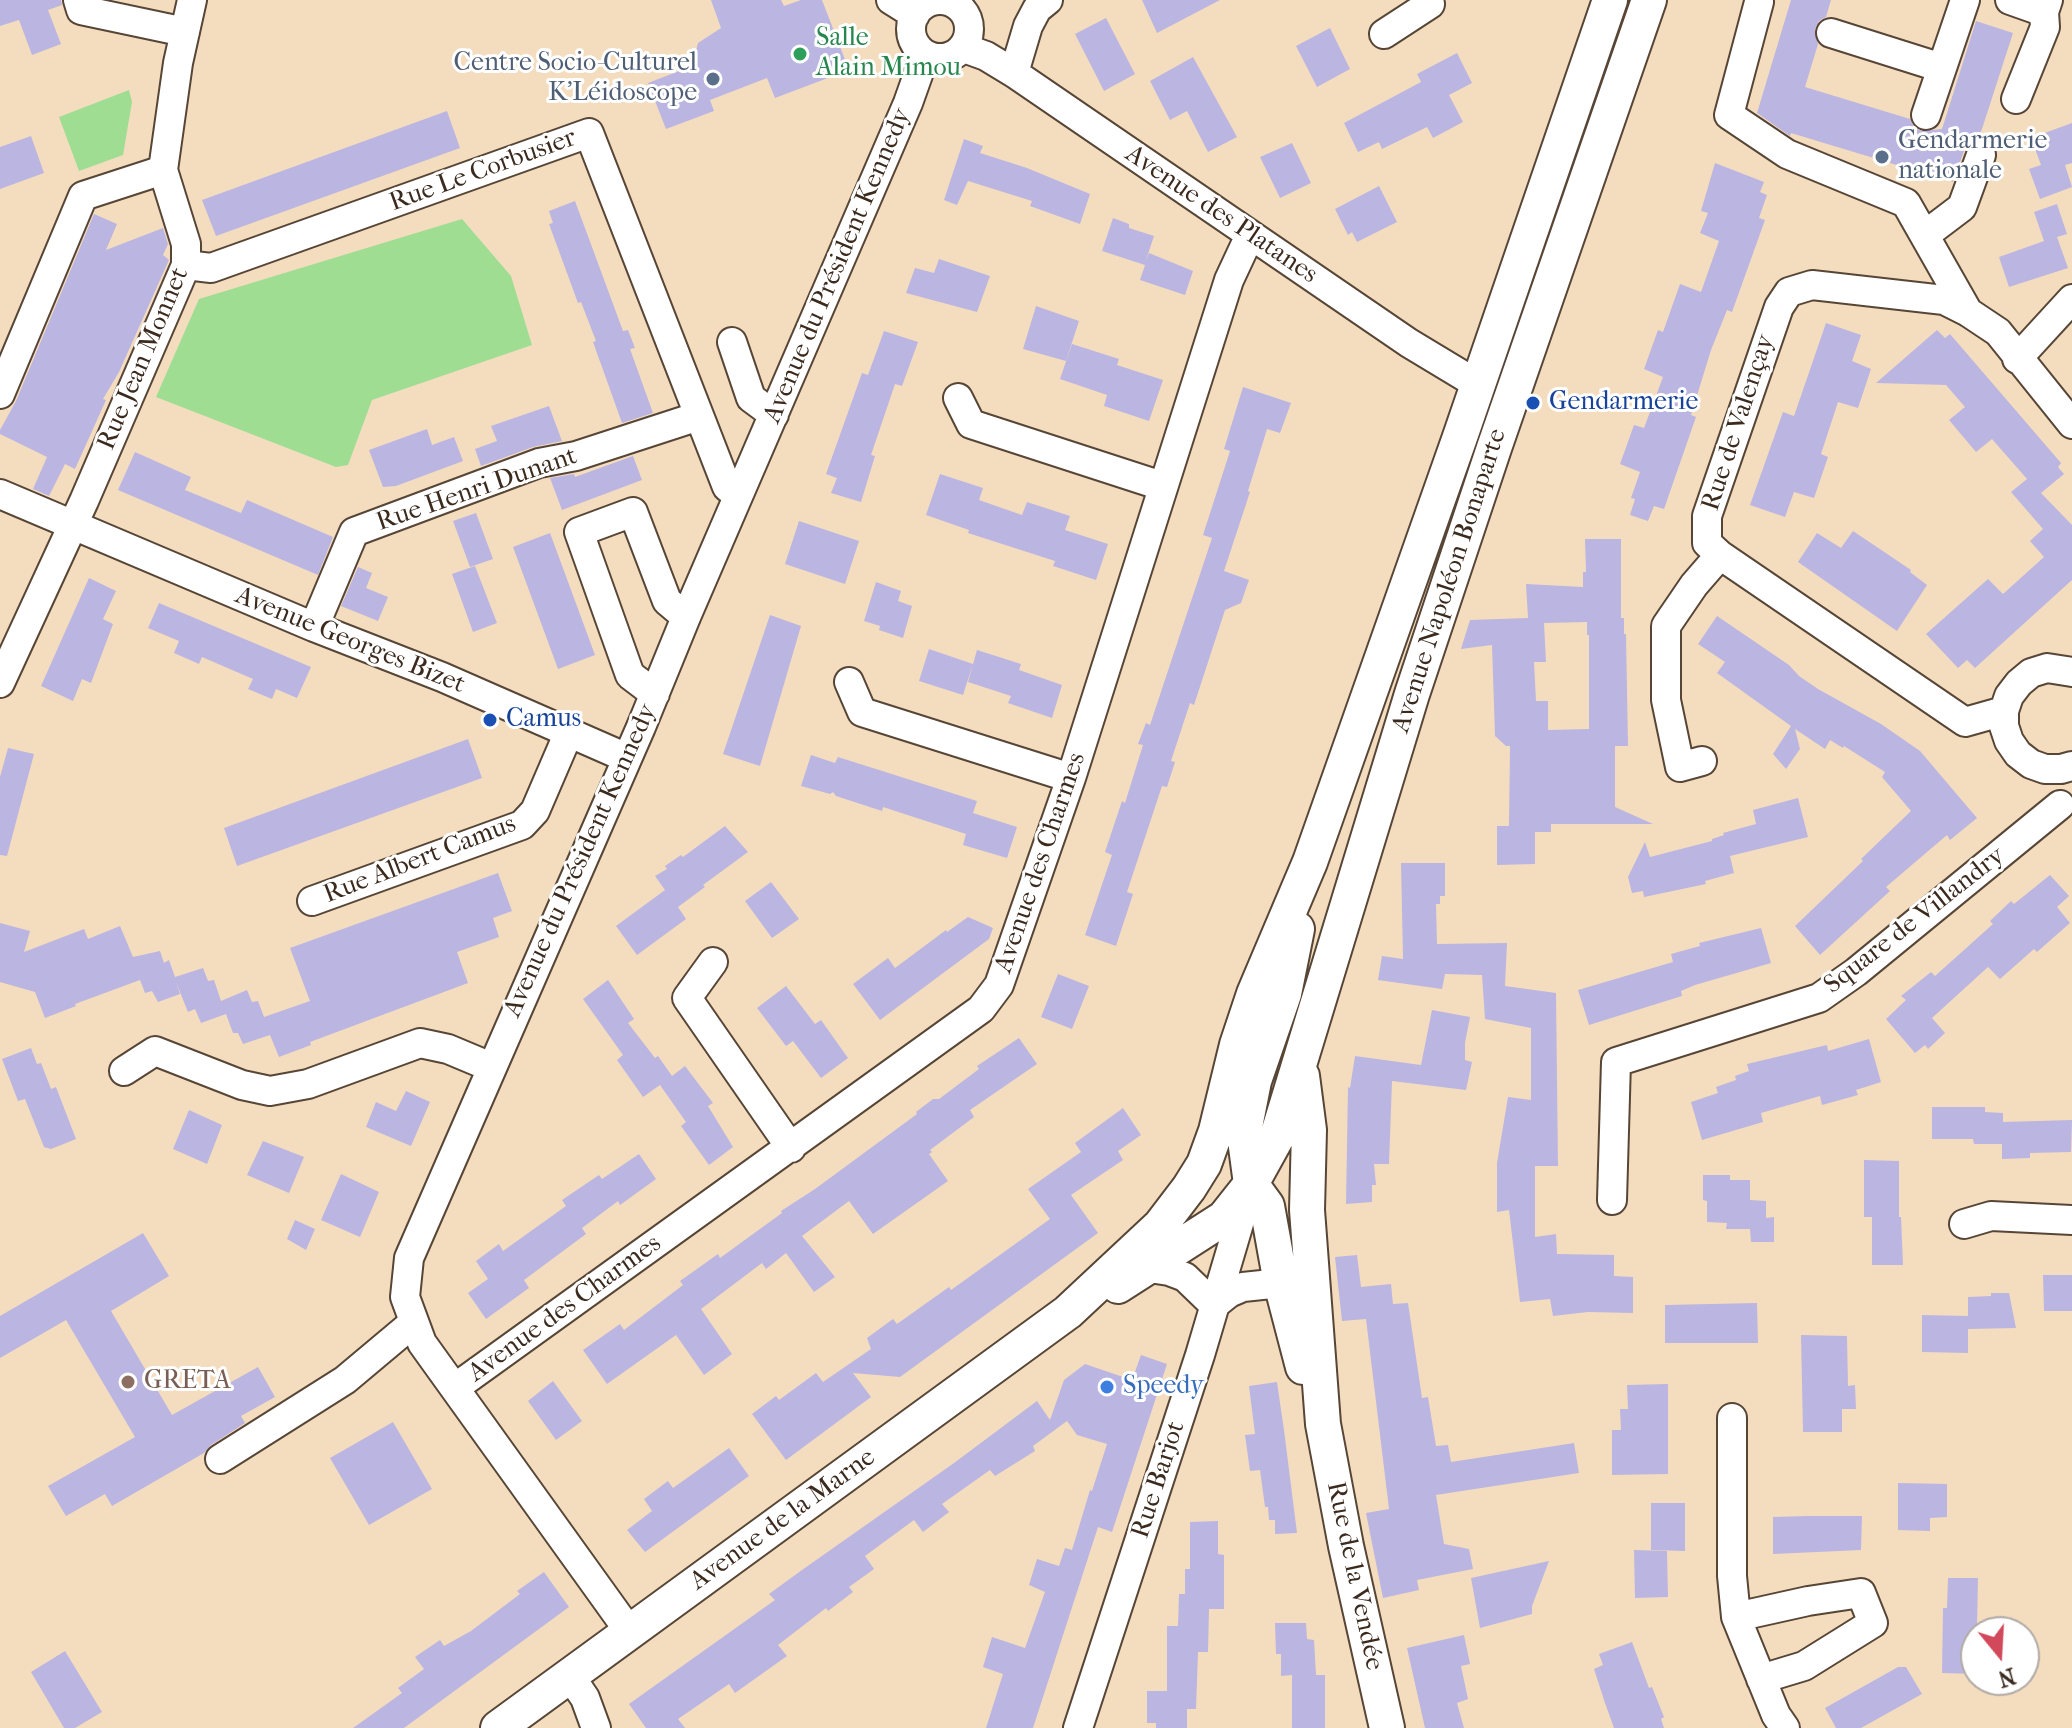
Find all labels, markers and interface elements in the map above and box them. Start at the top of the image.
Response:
place label: Salle Alain Mimou [816,23,961,84]
marker: Salle Alain Mimou [791,45,809,63]
place label: Centre Socio-Culturel K’Léidoscope [454,48,697,110]
marker: Centre Socio-Culturel K’Léidoscope [704,70,722,88]
street label: Avenue du Président Kennedy [757,104,919,428]
street label: Rue Le Corbusier [385,123,581,219]
place label: Gendarmerie nationale [1898,126,2047,188]
street label: Avenue des Platanes [1119,139,1323,291]
marker: Gendarmerie nationale [1873,148,1891,166]
street label: Rue Jean Monnet [92,263,196,455]
street label: Rue de Valençay [1696,331,1782,515]
place label: Gendarmerie [1549,387,1698,419]
marker: Gendarmerie [1524,394,1542,412]
street label: Avenue Napoléon Bonaparte [1386,425,1514,737]
street label: Rue Henri Dunant [373,441,581,539]
street label: Avenue Georges Bizet [231,581,469,701]
street label: Avenue du Président Kennedy [498,700,664,1022]
place label: Camus [506,704,581,736]
marker: Camus [481,711,499,729]
street label: Avenue des Charmes [989,749,1093,977]
street label: Rue Albert Camus [320,809,520,911]
street label: Square de Villandry [1818,841,2012,1001]
street label: Avenue des Charmes [462,1229,668,1389]
place label: GRETA [144,1366,231,1398]
place label: Speedy [1123,1371,1204,1403]
marker: GRETA [119,1373,137,1391]
marker: Speedy [1098,1378,1116,1396]
street label: Rue Barjot [1125,1418,1193,1542]
street label: Avenue de la Marne [684,1442,882,1598]
street label: Rue de la Vendée [1319,1479,1389,1673]
north arrow [1960,1616,2040,1696]
text: N [1995,1662,2019,1692]

